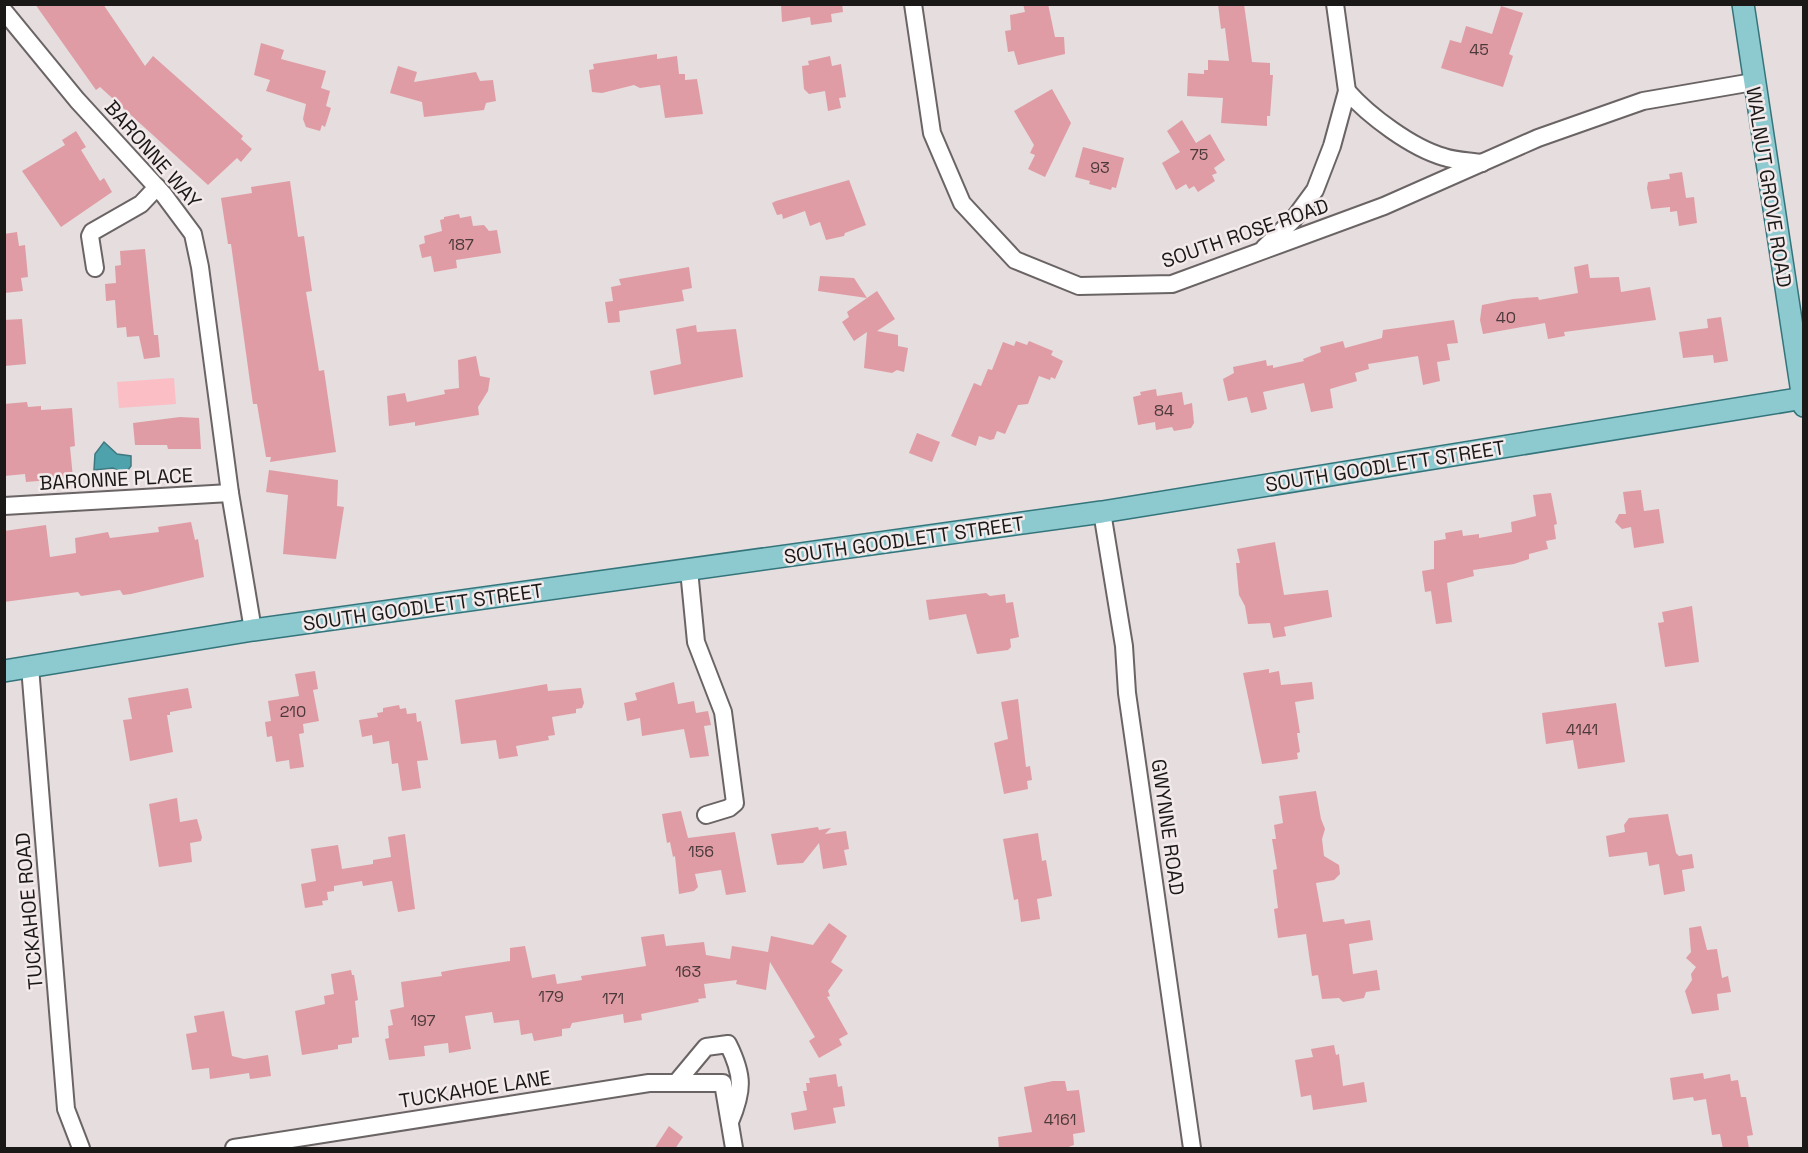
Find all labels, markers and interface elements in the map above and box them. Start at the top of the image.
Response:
house number: 45 [1469,39,1489,60]
street label: WALNUT GROVE ROAD [1740,85,1798,289]
street label: BARONNE WAY [99,95,207,213]
house number: 75 [1190,144,1208,165]
house number: 93 [1090,157,1110,178]
street label: SOUTH ROSE ROAD [1158,192,1332,274]
house number: 187 [448,234,474,255]
house number: 40 [1496,307,1516,328]
house number: 84 [1154,400,1174,421]
street label: SOUTH GOODLETT STREET [1263,434,1507,498]
street label: BARONNE PLACE [38,462,194,496]
street label: SOUTH GOODLETT STREET [782,510,1026,570]
street label: SOUTH GOODLETT STREET [301,577,545,637]
house number: 210 [280,701,306,722]
house number: 4141 [1566,719,1598,740]
street label: GWYNNE ROAD [1146,757,1190,897]
street label: TUCKAHOE ROAD [9,832,49,990]
house number: 156 [688,841,714,862]
house number: 163 [675,961,701,982]
house number: 179 [538,986,564,1007]
house number: 171 [602,988,624,1009]
house number: 197 [410,1010,436,1031]
street label: TUCKAHOE LANE [397,1064,553,1114]
house number: 4161 [1044,1109,1076,1130]

